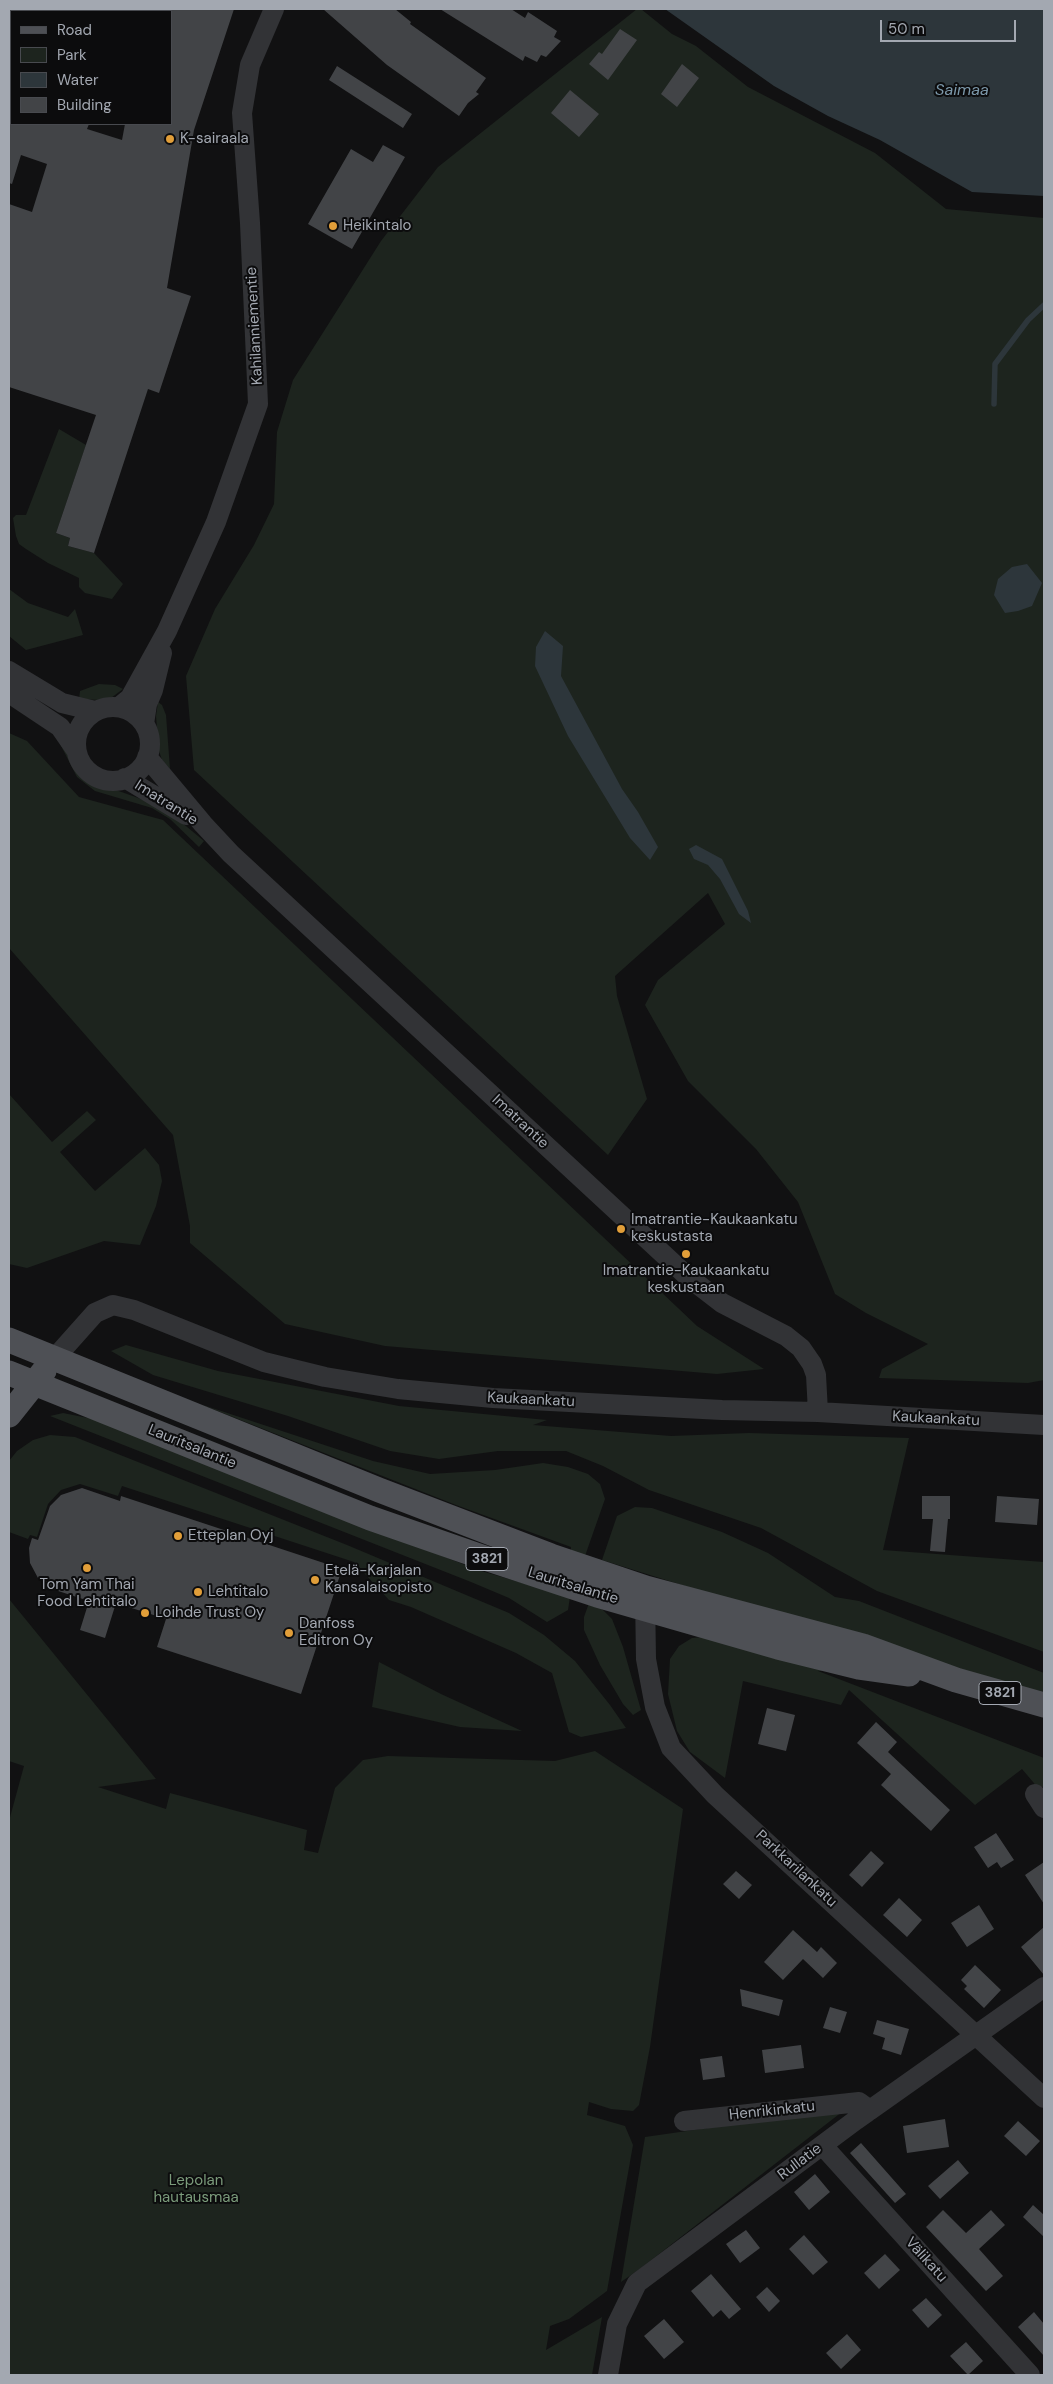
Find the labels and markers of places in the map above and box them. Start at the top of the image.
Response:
place label: K-sairaala [180,130,249,148]
marker: K-sairaala [164,133,176,145]
place label: Heikintalo [343,217,411,235]
marker: Heikintalo [327,220,339,232]
place label: Imatrantie-Kaukaankatu keskustasta [631,1211,798,1246]
marker: Imatrantie-Kaukaankatu keskustasta [615,1223,627,1235]
marker: Imatrantie-Kaukaankatu keskustaan [680,1248,692,1260]
place label: Imatrantie-Kaukaankatu keskustaan [603,1262,769,1297]
place label: Etteplan Oyj [188,1527,274,1545]
marker: Etteplan Oyj [172,1530,184,1542]
marker: Tom Yam Thai Food Lehtitalo [81,1562,93,1574]
place label: Etelä-Karjalan Kansalaisopisto [325,1562,432,1597]
marker: Etelä-Karjalan Kansalaisopisto [309,1574,321,1586]
place label: Tom Yam Thai Food Lehtitalo [37,1576,137,1611]
place label: Lehtitalo [208,1583,268,1601]
marker: Lehtitalo [192,1586,204,1598]
place label: Loihde Trust Oy [155,1604,264,1622]
marker: Loihde Trust Oy [139,1607,151,1619]
place label: Danfoss Editron Oy [299,1615,373,1650]
marker: Danfoss Editron Oy [283,1627,295,1639]

